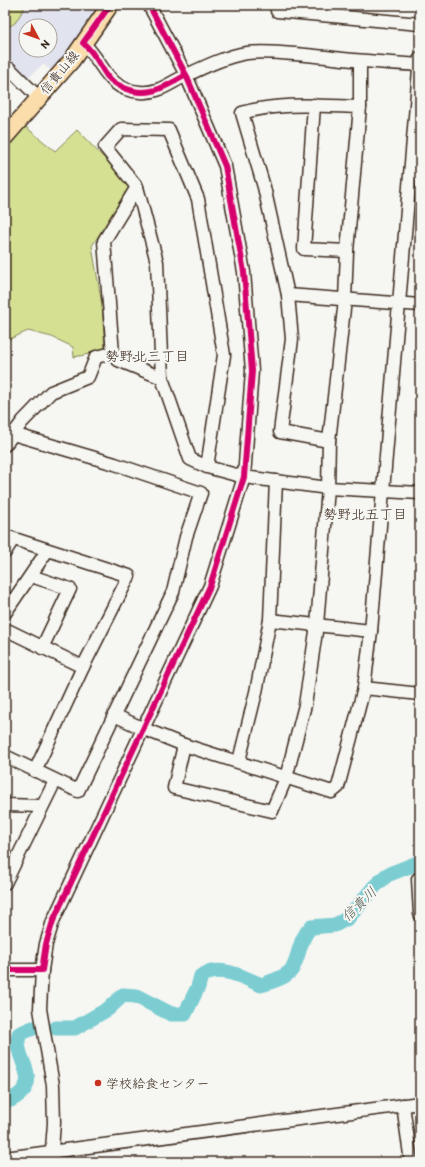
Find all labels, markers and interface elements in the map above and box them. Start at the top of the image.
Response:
north arrow [18,18,58,58]
text: N [38,37,53,51]
street label: 信貴山線 [37,47,82,97]
district label: 勢野北三丁目 [105,348,189,365]
district label: 勢野北五丁目 [323,506,407,523]
water label: 信貴川 [338,884,380,925]
place label: 学校給食センター [106,1076,209,1091]
marker: 学校給食センター [93,1078,103,1088]

